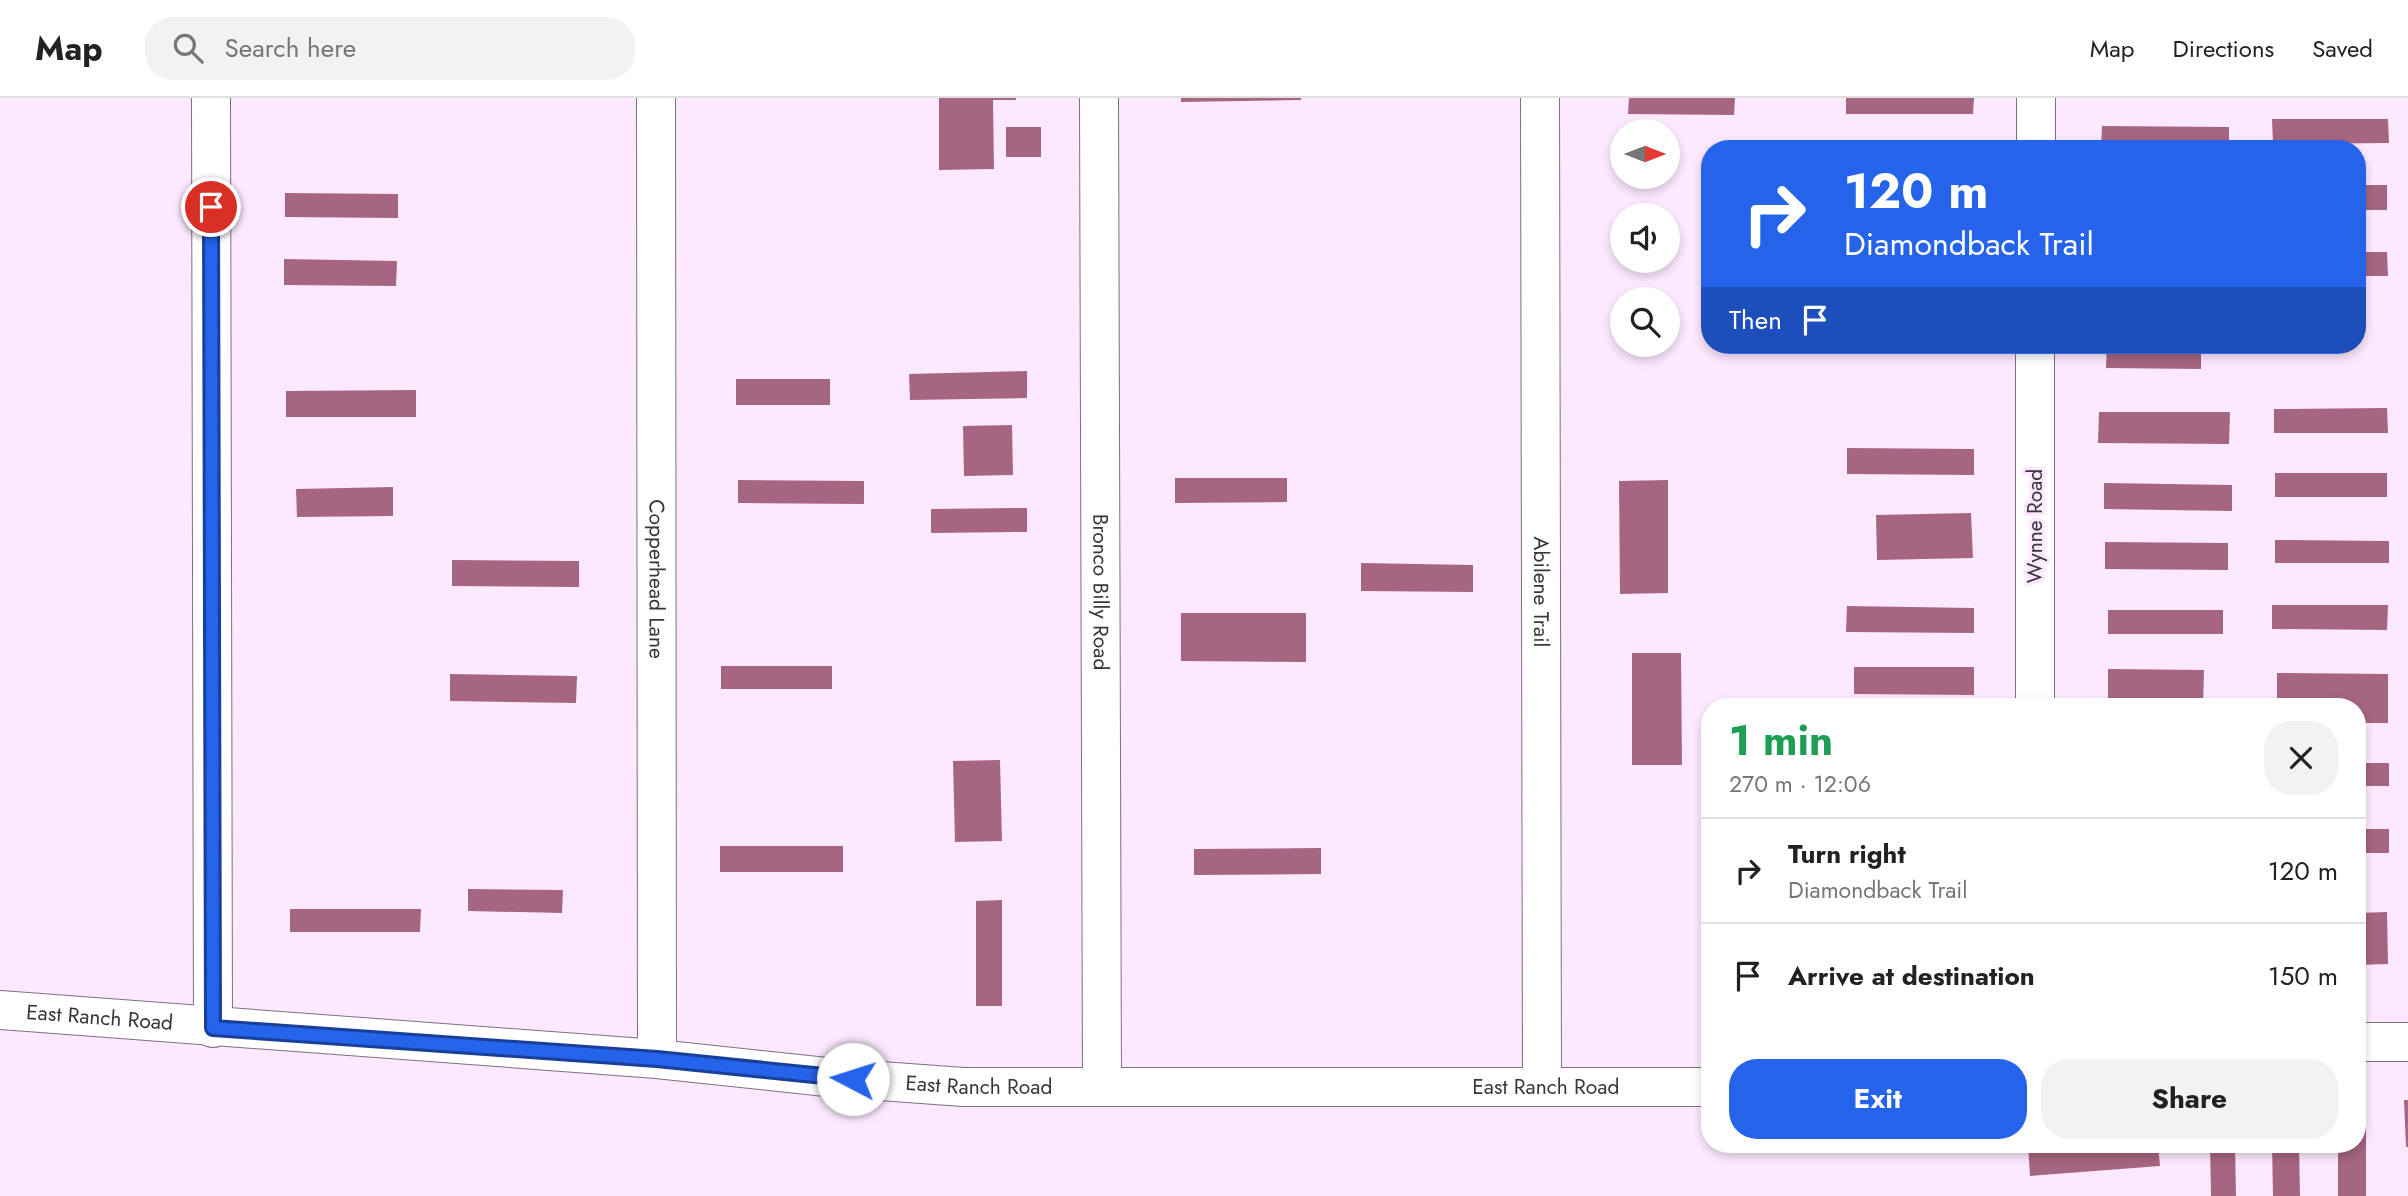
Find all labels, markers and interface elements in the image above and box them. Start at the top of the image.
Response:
search box [145,17,635,80]
text: Map [35,25,103,72]
icon: search [169,29,207,67]
text: Search here [225,29,356,67]
text: Map [2090,31,2135,66]
text: Directions [2173,31,2274,66]
text: Saved [2312,31,2373,66]
north arrow [1610,119,1680,189]
map controls [1610,119,1680,357]
text: 120 m [1844,156,1988,226]
icon: right [1729,168,1820,259]
pin [181,177,241,237]
icon: arrive [192,188,230,226]
button: sound [1610,203,1680,273]
text: Diamondback Trail [1844,221,2094,267]
button: search [1610,287,1680,357]
text: Then [1729,301,1782,339]
icon: arrive [1796,301,1834,339]
street label: Wynne Road [2020,469,2050,583]
street label: Copperhead Lane [641,499,672,659]
street label: Bronco Billy Road [1085,514,1116,670]
street label: Abilene Trail [1526,537,1556,647]
text: 1 min [1729,710,1833,771]
button: close [2264,721,2338,795]
text: 270 m · 12:06 [1729,767,1871,801]
text: Turn right [1788,835,1906,873]
icon: right [1729,852,1767,890]
text: 120 m [2268,852,2338,890]
text: Diamondback Trail [1788,873,1968,907]
icon: arrive [1729,957,1767,995]
text: Arrive at destination [1788,957,2035,995]
text: 150 m [2268,957,2338,995]
street label: East Ranch Road [25,997,174,1038]
position arrow [816,1042,890,1116]
button: Exit [1729,1059,2027,1139]
button: Share [2041,1059,2338,1139]
street label: East Ranch Road [904,1068,1052,1102]
street label: East Ranch Road [1472,1072,1619,1102]

